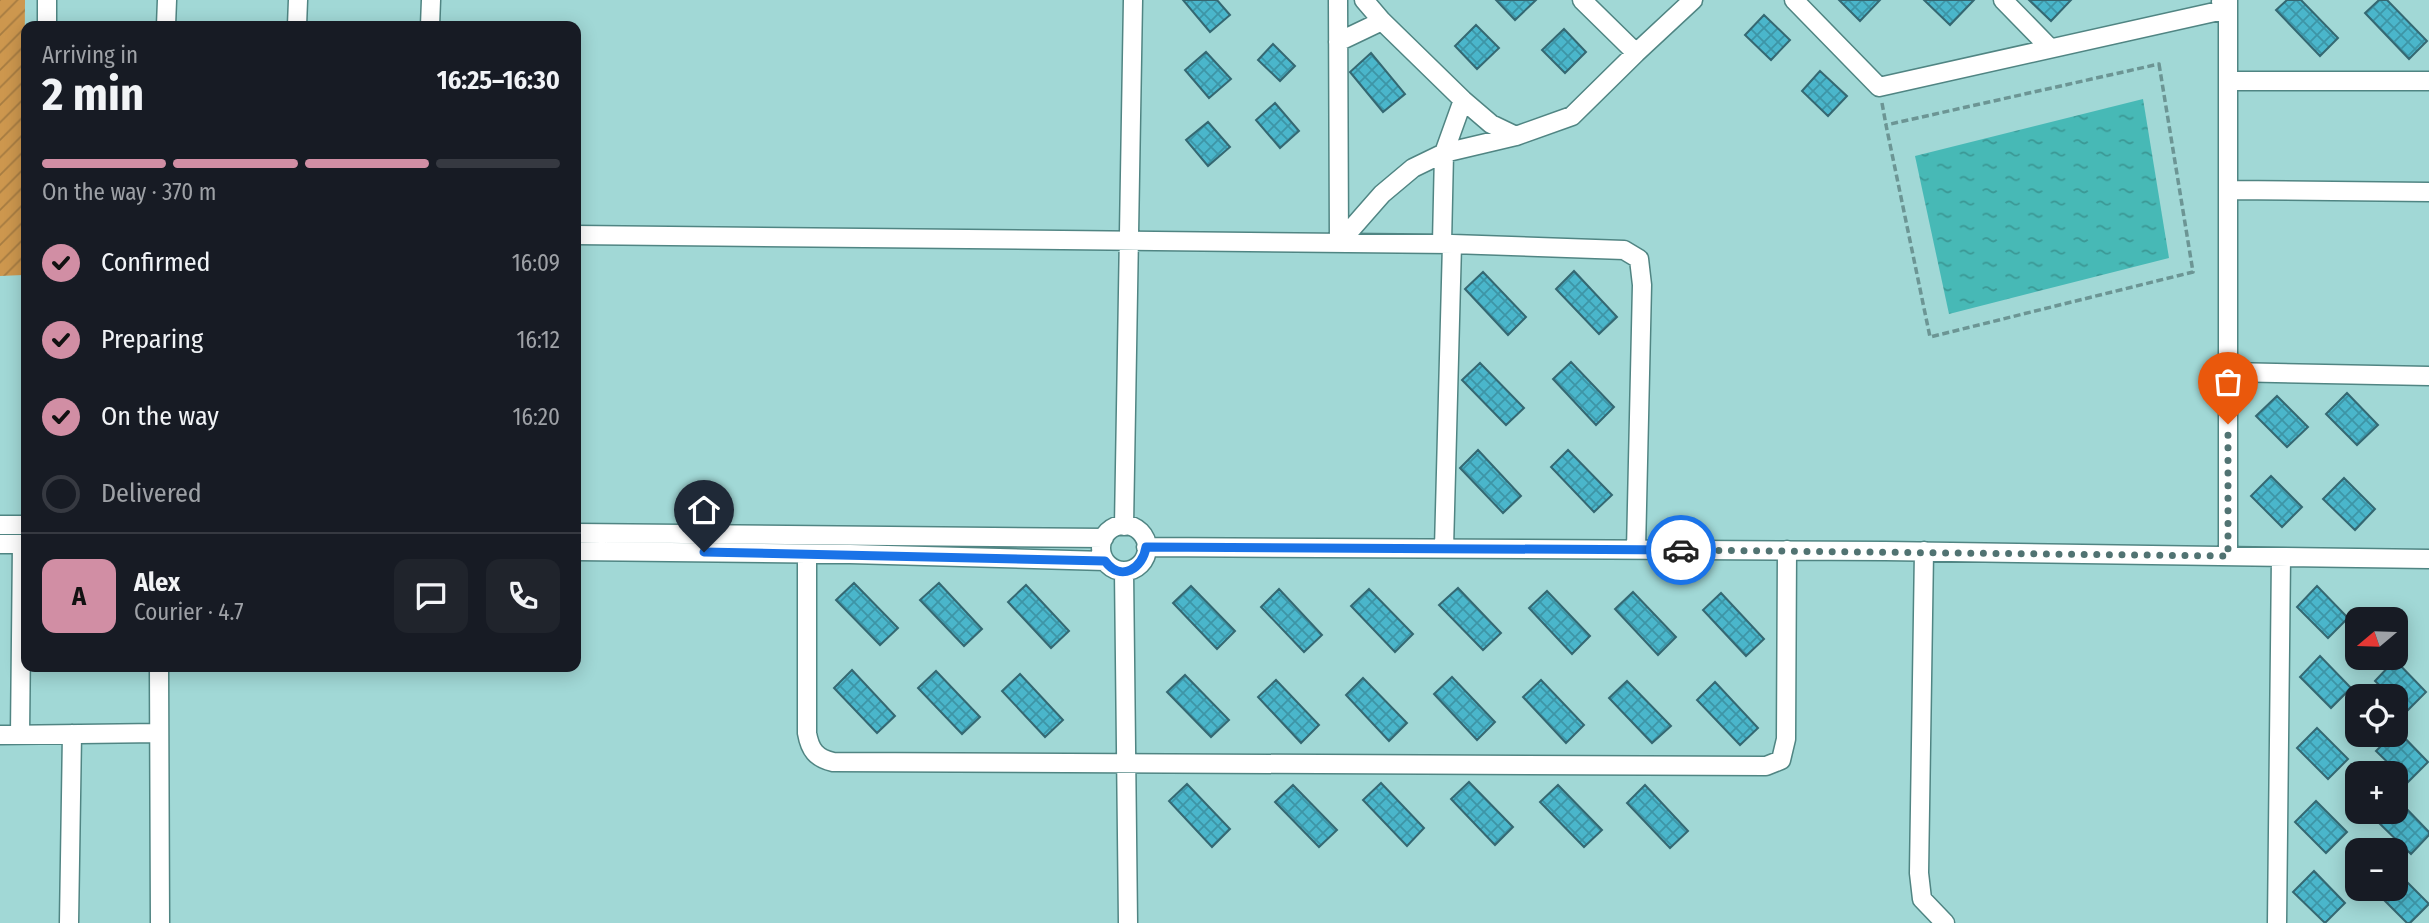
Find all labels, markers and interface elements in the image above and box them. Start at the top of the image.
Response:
text: Arriving in [42,41,138,69]
text: 16:25–16:30 [437,65,560,96]
text: 2 min [42,67,144,122]
text: On the way · 370 m [42,178,216,206]
icon: check [42,244,80,282]
text: Confirmed [101,247,211,278]
text: 16:09 [512,249,560,277]
icon: check [42,321,80,359]
text: Preparing [101,324,203,355]
text: 16:12 [517,326,560,354]
pin [2198,352,2258,424]
icon: bag [2209,363,2247,401]
icon: check [42,398,80,436]
text: On the way [101,401,219,432]
text: 16:20 [513,403,560,431]
text: Delivered [101,478,202,509]
pin [674,480,734,552]
icon: home [685,491,723,529]
courier [1646,515,1716,585]
icon: car [1662,531,1700,569]
button: chat [394,559,468,633]
button: phone [486,559,560,633]
text: Alex [134,567,180,598]
text: A [72,581,86,612]
text: Courier · 4.7 [134,598,244,626]
north arrow [2345,607,2408,670]
map controls [2345,607,2408,901]
button: locate [2345,684,2408,747]
button: + [2345,761,2408,824]
button: − [2345,838,2408,901]

